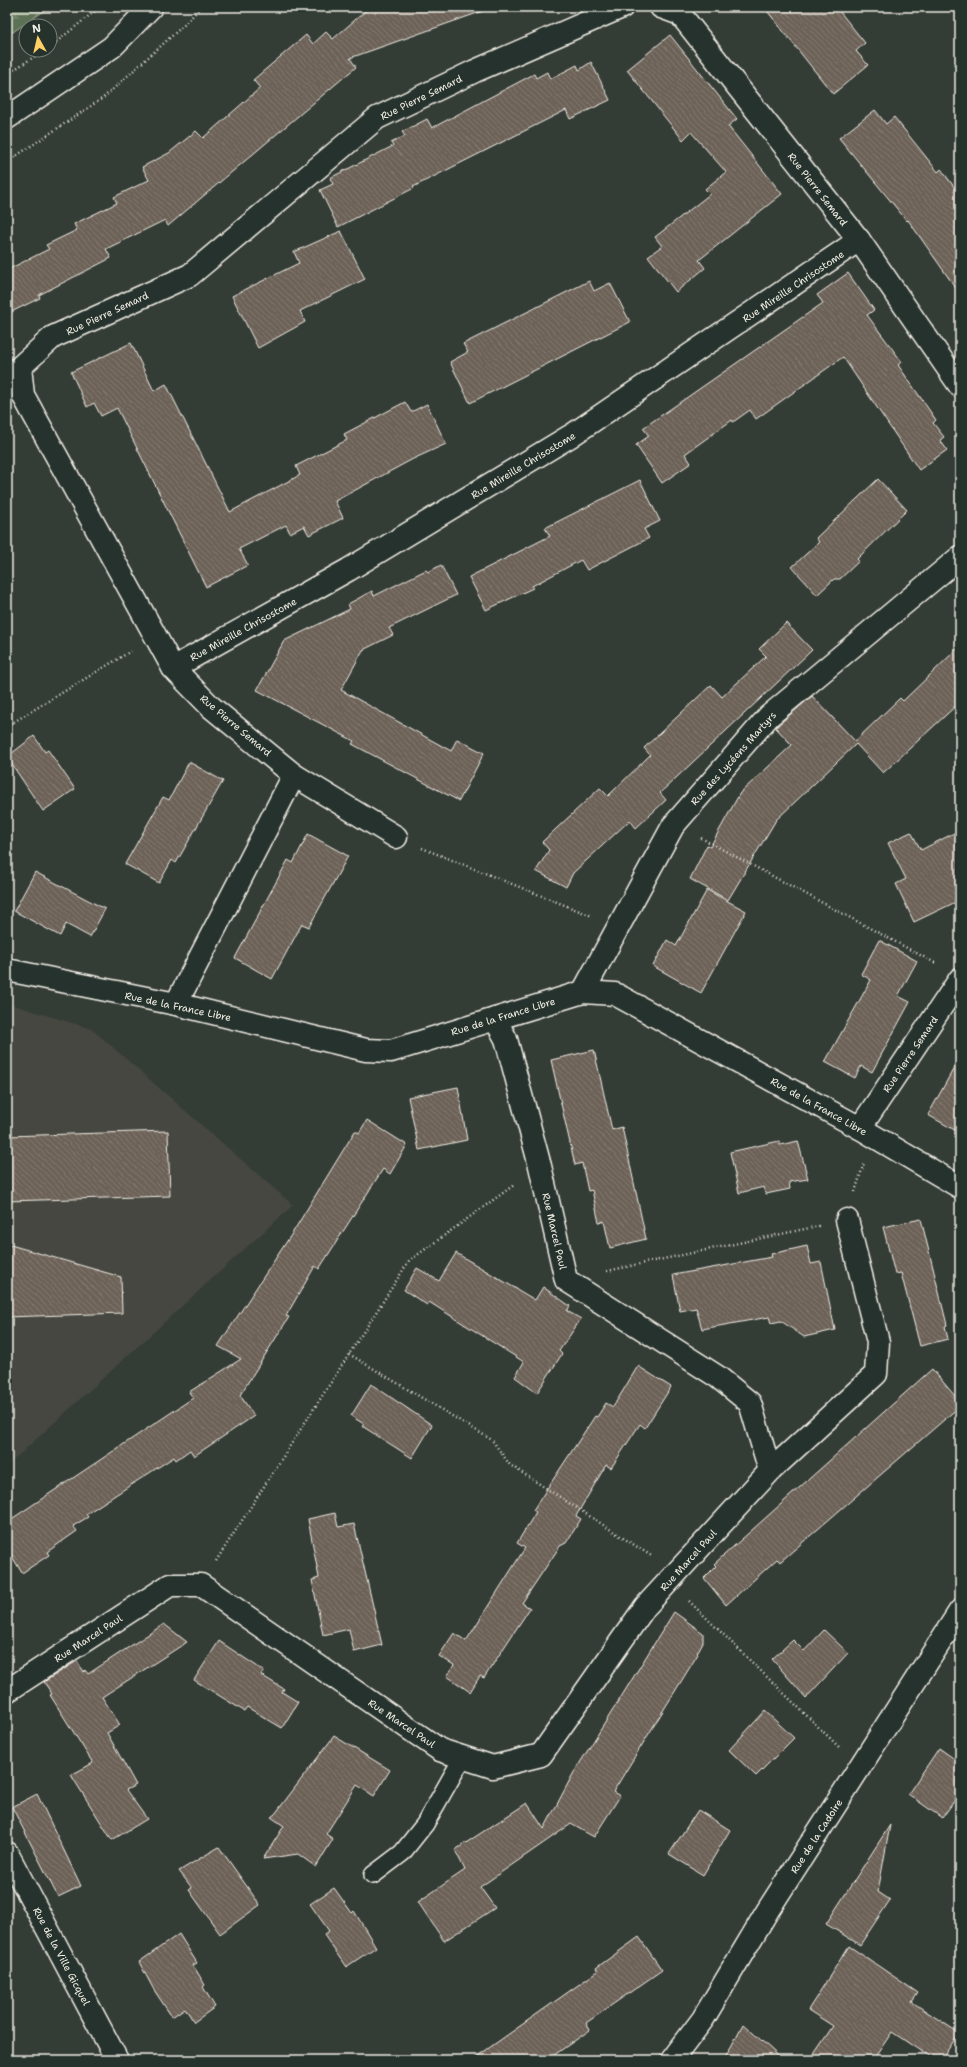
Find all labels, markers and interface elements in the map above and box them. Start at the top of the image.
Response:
north arrow [18,18,58,58]
text: N [31,21,42,37]
street label: Rue Pierre Semard [378,72,465,123]
street label: Rue Pierre Semard [785,150,851,229]
street label: Rue Mireille Chrisostome [740,247,847,325]
street label: Rue Pierre Semard [64,288,151,338]
street label: Rue Mireille Chrisostome [468,429,578,502]
street label: Rue Mireille Chrisostome [188,595,299,664]
street label: Rue Pierre Semard [197,692,275,759]
street label: Rue des Lycéens Martyrs [688,709,779,808]
street label: Rue de la France Libre [124,989,233,1024]
street label: Rue de la France Libre [449,994,557,1039]
street label: Rue Pierre Semard [880,1013,941,1095]
street label: Rue de la France Libre [768,1074,870,1139]
street label: Rue Marcel Paul [539,1191,570,1271]
street label: Rue Marcel Paul [657,1527,719,1594]
street label: Rue Marcel Paul [52,1612,125,1665]
street label: Rue Marcel Paul [366,1696,438,1751]
street label: Rue de la Cadoire [788,1796,846,1876]
street label: Rue de la Ville Gicquel [30,1905,93,2007]

